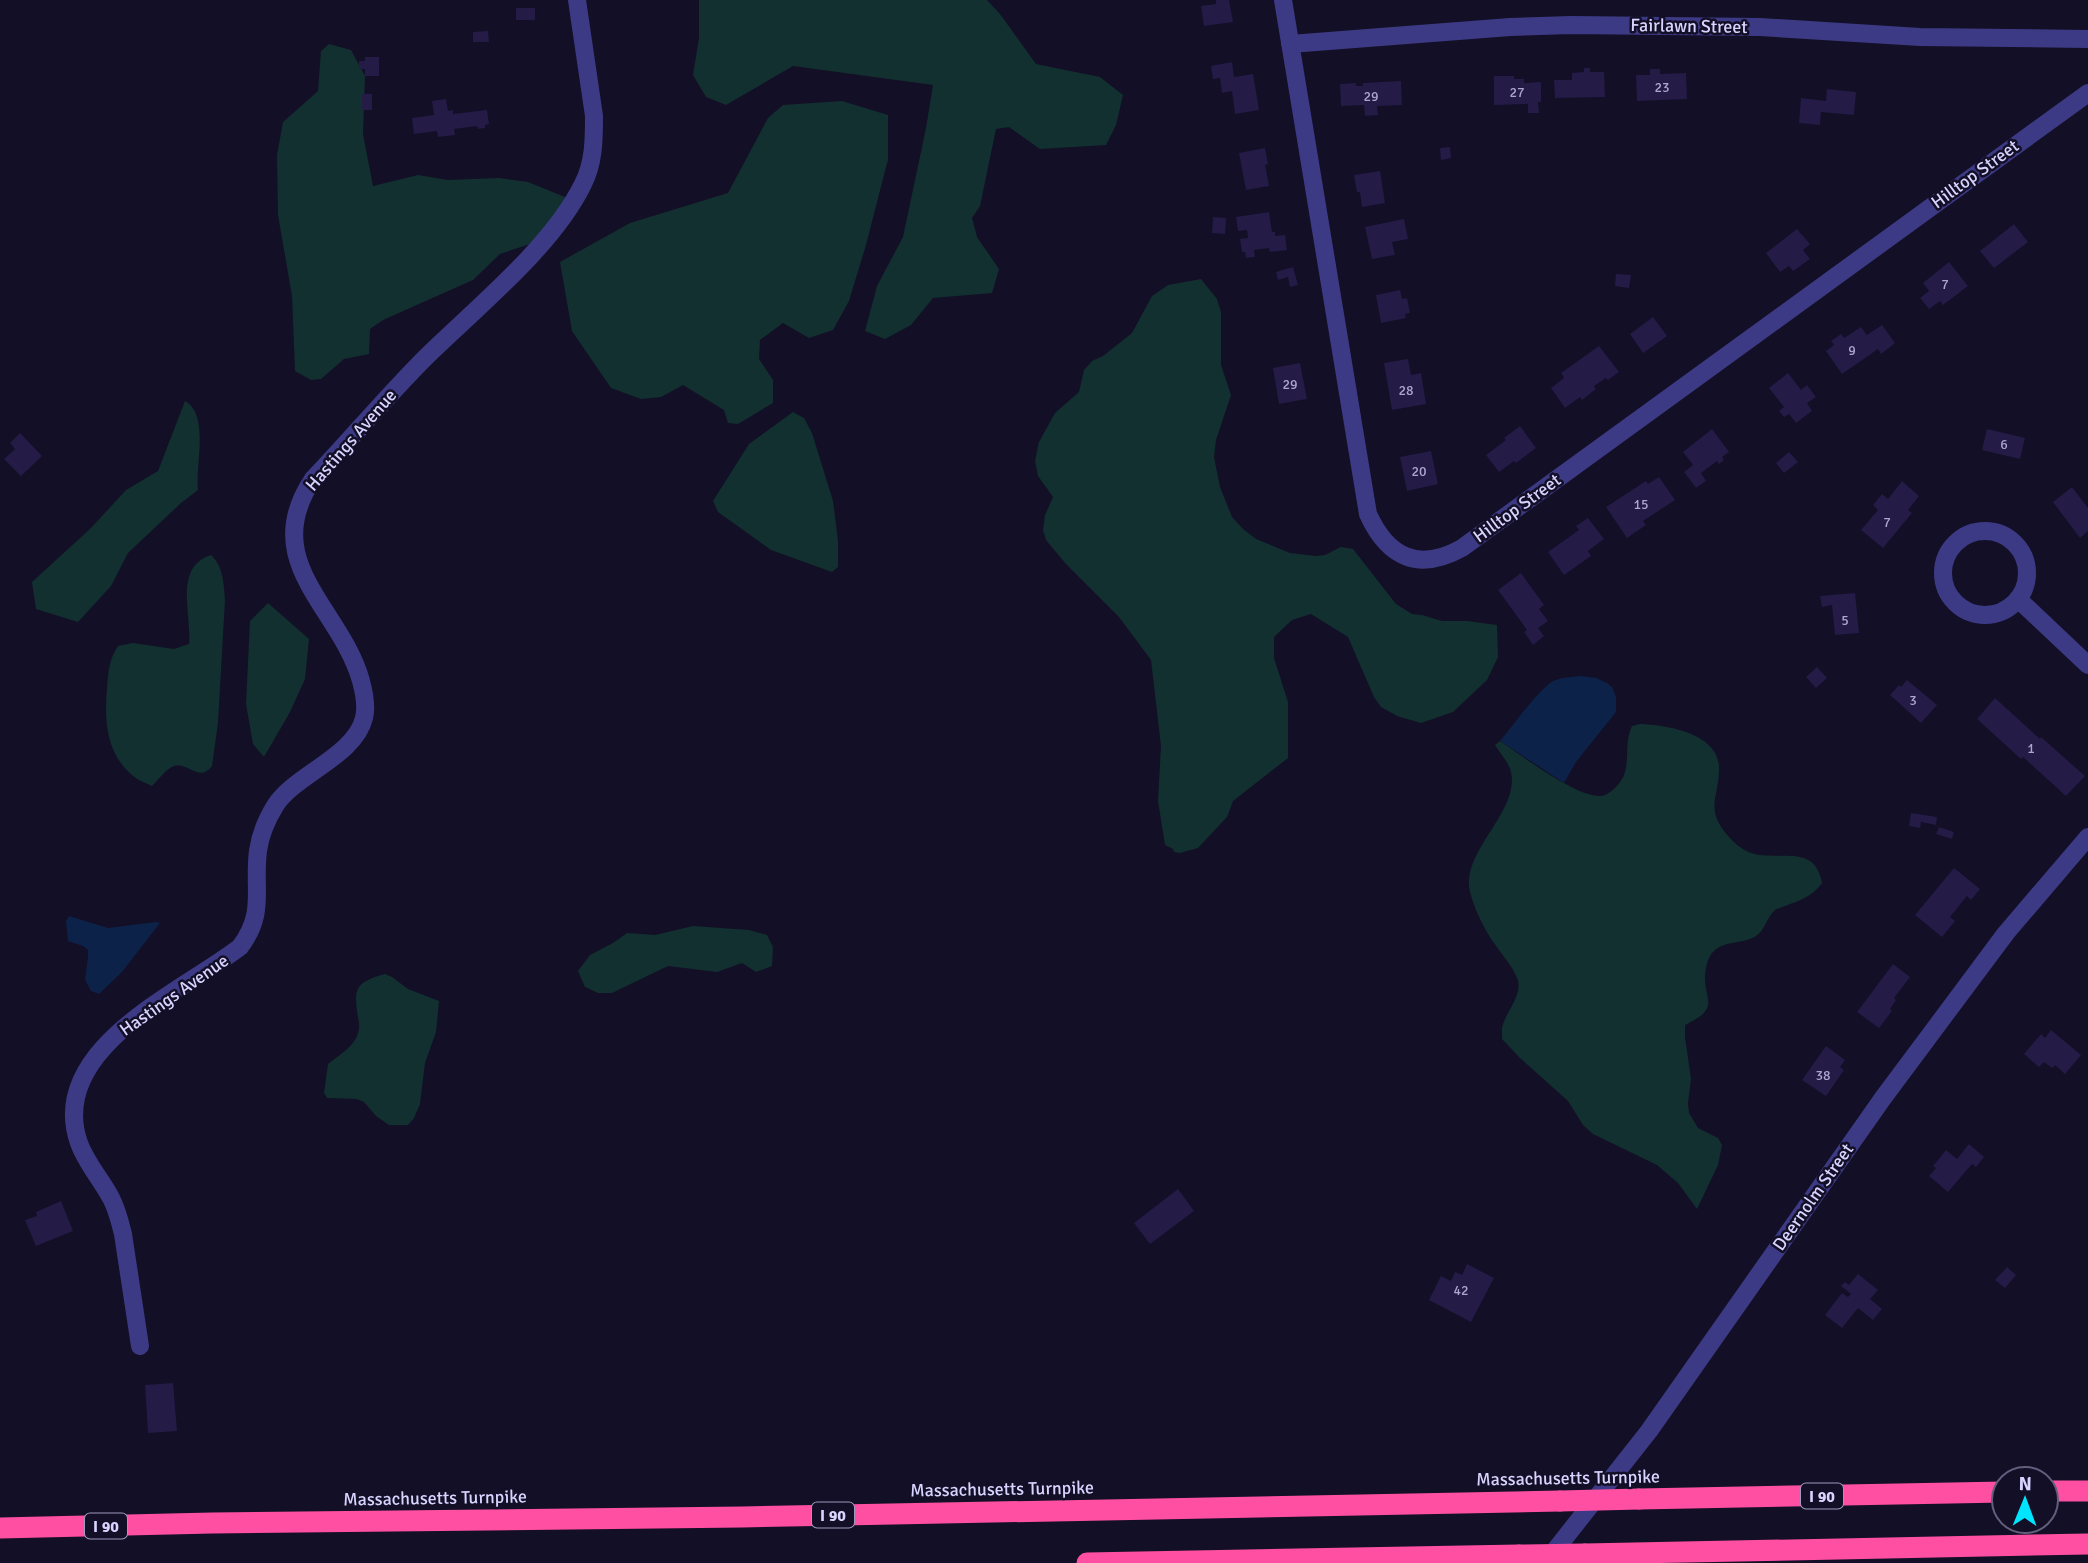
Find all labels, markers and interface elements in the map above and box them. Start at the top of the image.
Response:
street label: Fairlawn Street [1630,14,1748,38]
house number: 23 [1654,79,1670,96]
house number: 27 [1509,84,1525,101]
house number: 29 [1363,88,1379,105]
street label: Hilltop Street [1927,135,2023,213]
house number: 7 [1941,276,1949,293]
house number: 9 [1848,342,1856,359]
house number: 29 [1282,376,1298,393]
house number: 28 [1398,382,1414,399]
street label: Hastings Avenue [301,385,401,495]
house number: 6 [2000,436,2008,453]
house number: 20 [1411,463,1427,480]
street label: Hilltop Street [1469,469,1565,547]
house number: 15 [1633,496,1649,513]
house number: 7 [1883,514,1891,531]
house number: 5 [1841,612,1849,629]
house number: 3 [1909,692,1917,709]
house number: 1 [2027,740,2035,757]
street label: Hastings Avenue [115,949,233,1041]
house number: 38 [1815,1067,1831,1084]
street label: Deernolm Street [1768,1139,1858,1255]
house number: 42 [1453,1282,1469,1299]
street label: Massachusetts Turnpike [1476,1465,1660,1491]
north arrow [1990,1465,2060,1535]
text: N [2018,1472,2032,1496]
street label: Massachusetts Turnpike [910,1476,1094,1502]
road number: I 90 [1801,1484,1843,1508]
street label: Massachusetts Turnpike [343,1485,527,1511]
road number: I 90 [812,1502,854,1527]
road number: I 90 [85,1514,127,1538]

